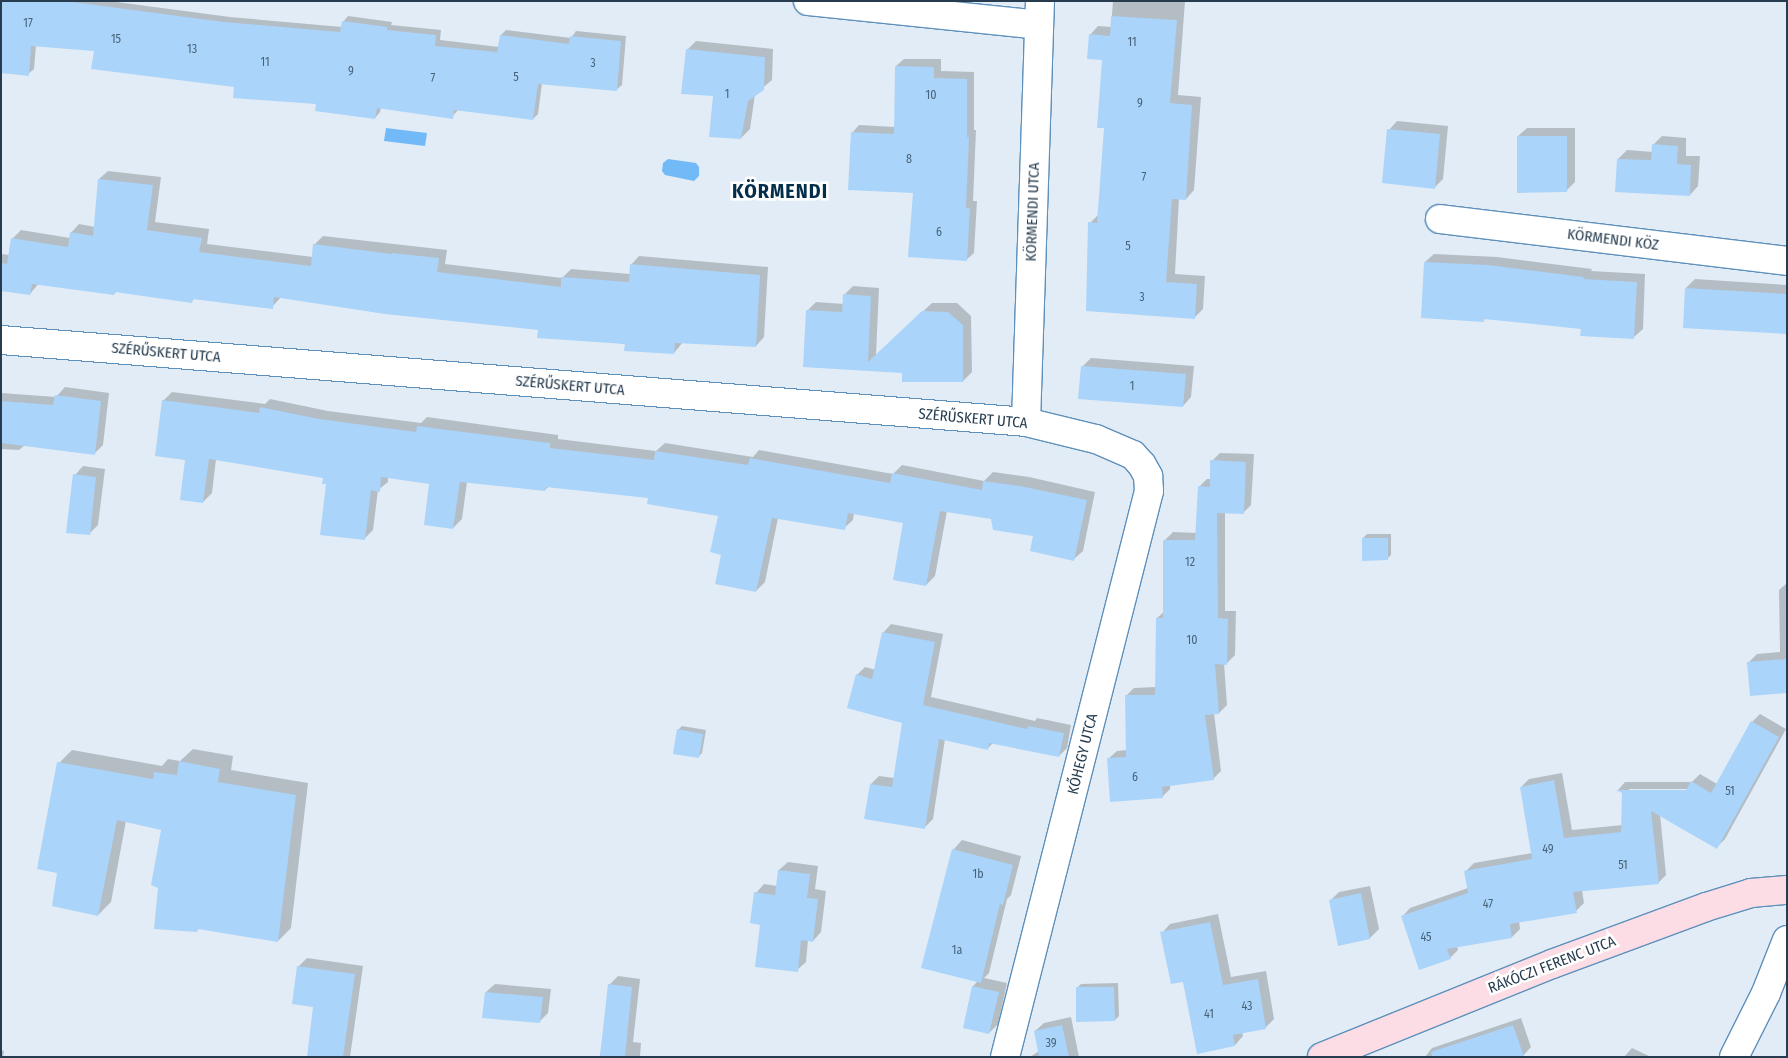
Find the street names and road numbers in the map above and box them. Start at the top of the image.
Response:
street label: KÖRMENDI UTCA [1022,162,1044,262]
street label: KÖRMENDI KÖZ [1566,225,1660,255]
street label: SZÉRŰSKERT UTCA [111,339,221,367]
street label: SZÉRŰSKERT UTCA [515,372,625,400]
street label: SZÉRŰSKERT UTCA [918,405,1028,433]
street label: KŐHEGY UTCA [1064,712,1102,796]
street label: RÁKÓCZI FERENC UTCA [1486,932,1618,998]

